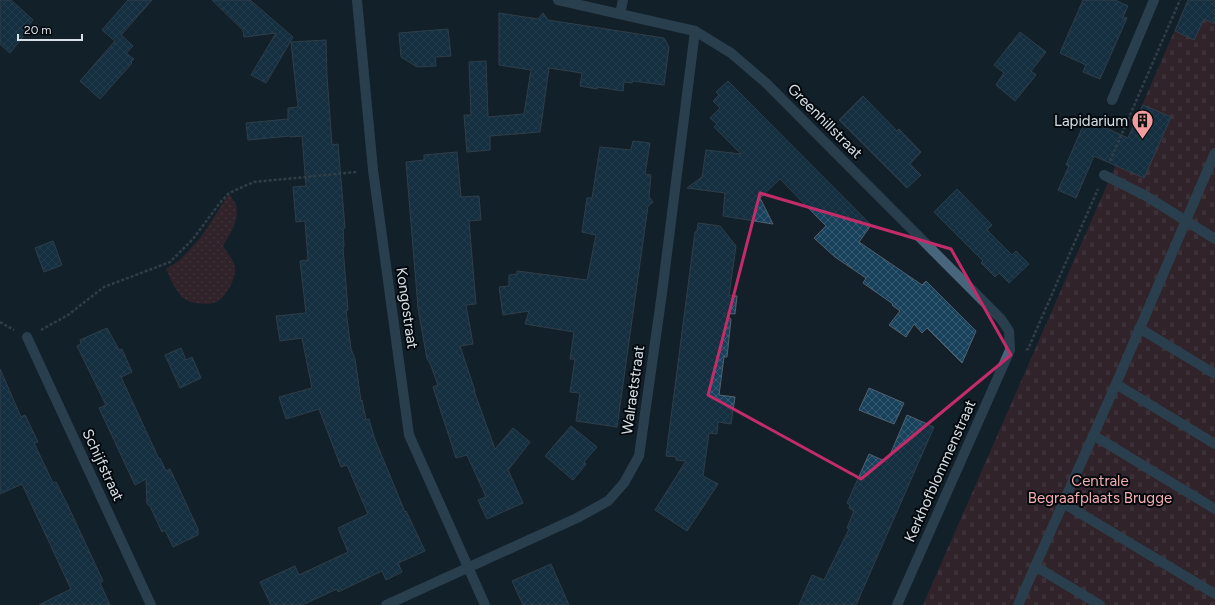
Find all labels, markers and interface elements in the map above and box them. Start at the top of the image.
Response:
scale bar [18,16,82,42]
text: 20 m [24,23,52,37]
street label: Greenhillstraat [784,80,866,162]
building icon: Lapidarium [1130,108,1156,141]
place label: Lapidarium [1054,112,1128,130]
street label: Kongostraat [392,266,422,350]
street label: Walraetstraat [618,344,648,436]
street label: Kerkhofblommenstraat [901,397,980,545]
street label: Schijfstraat [78,426,128,504]
park label: Centrale Begraafplaats Brugge [1028,472,1172,507]

